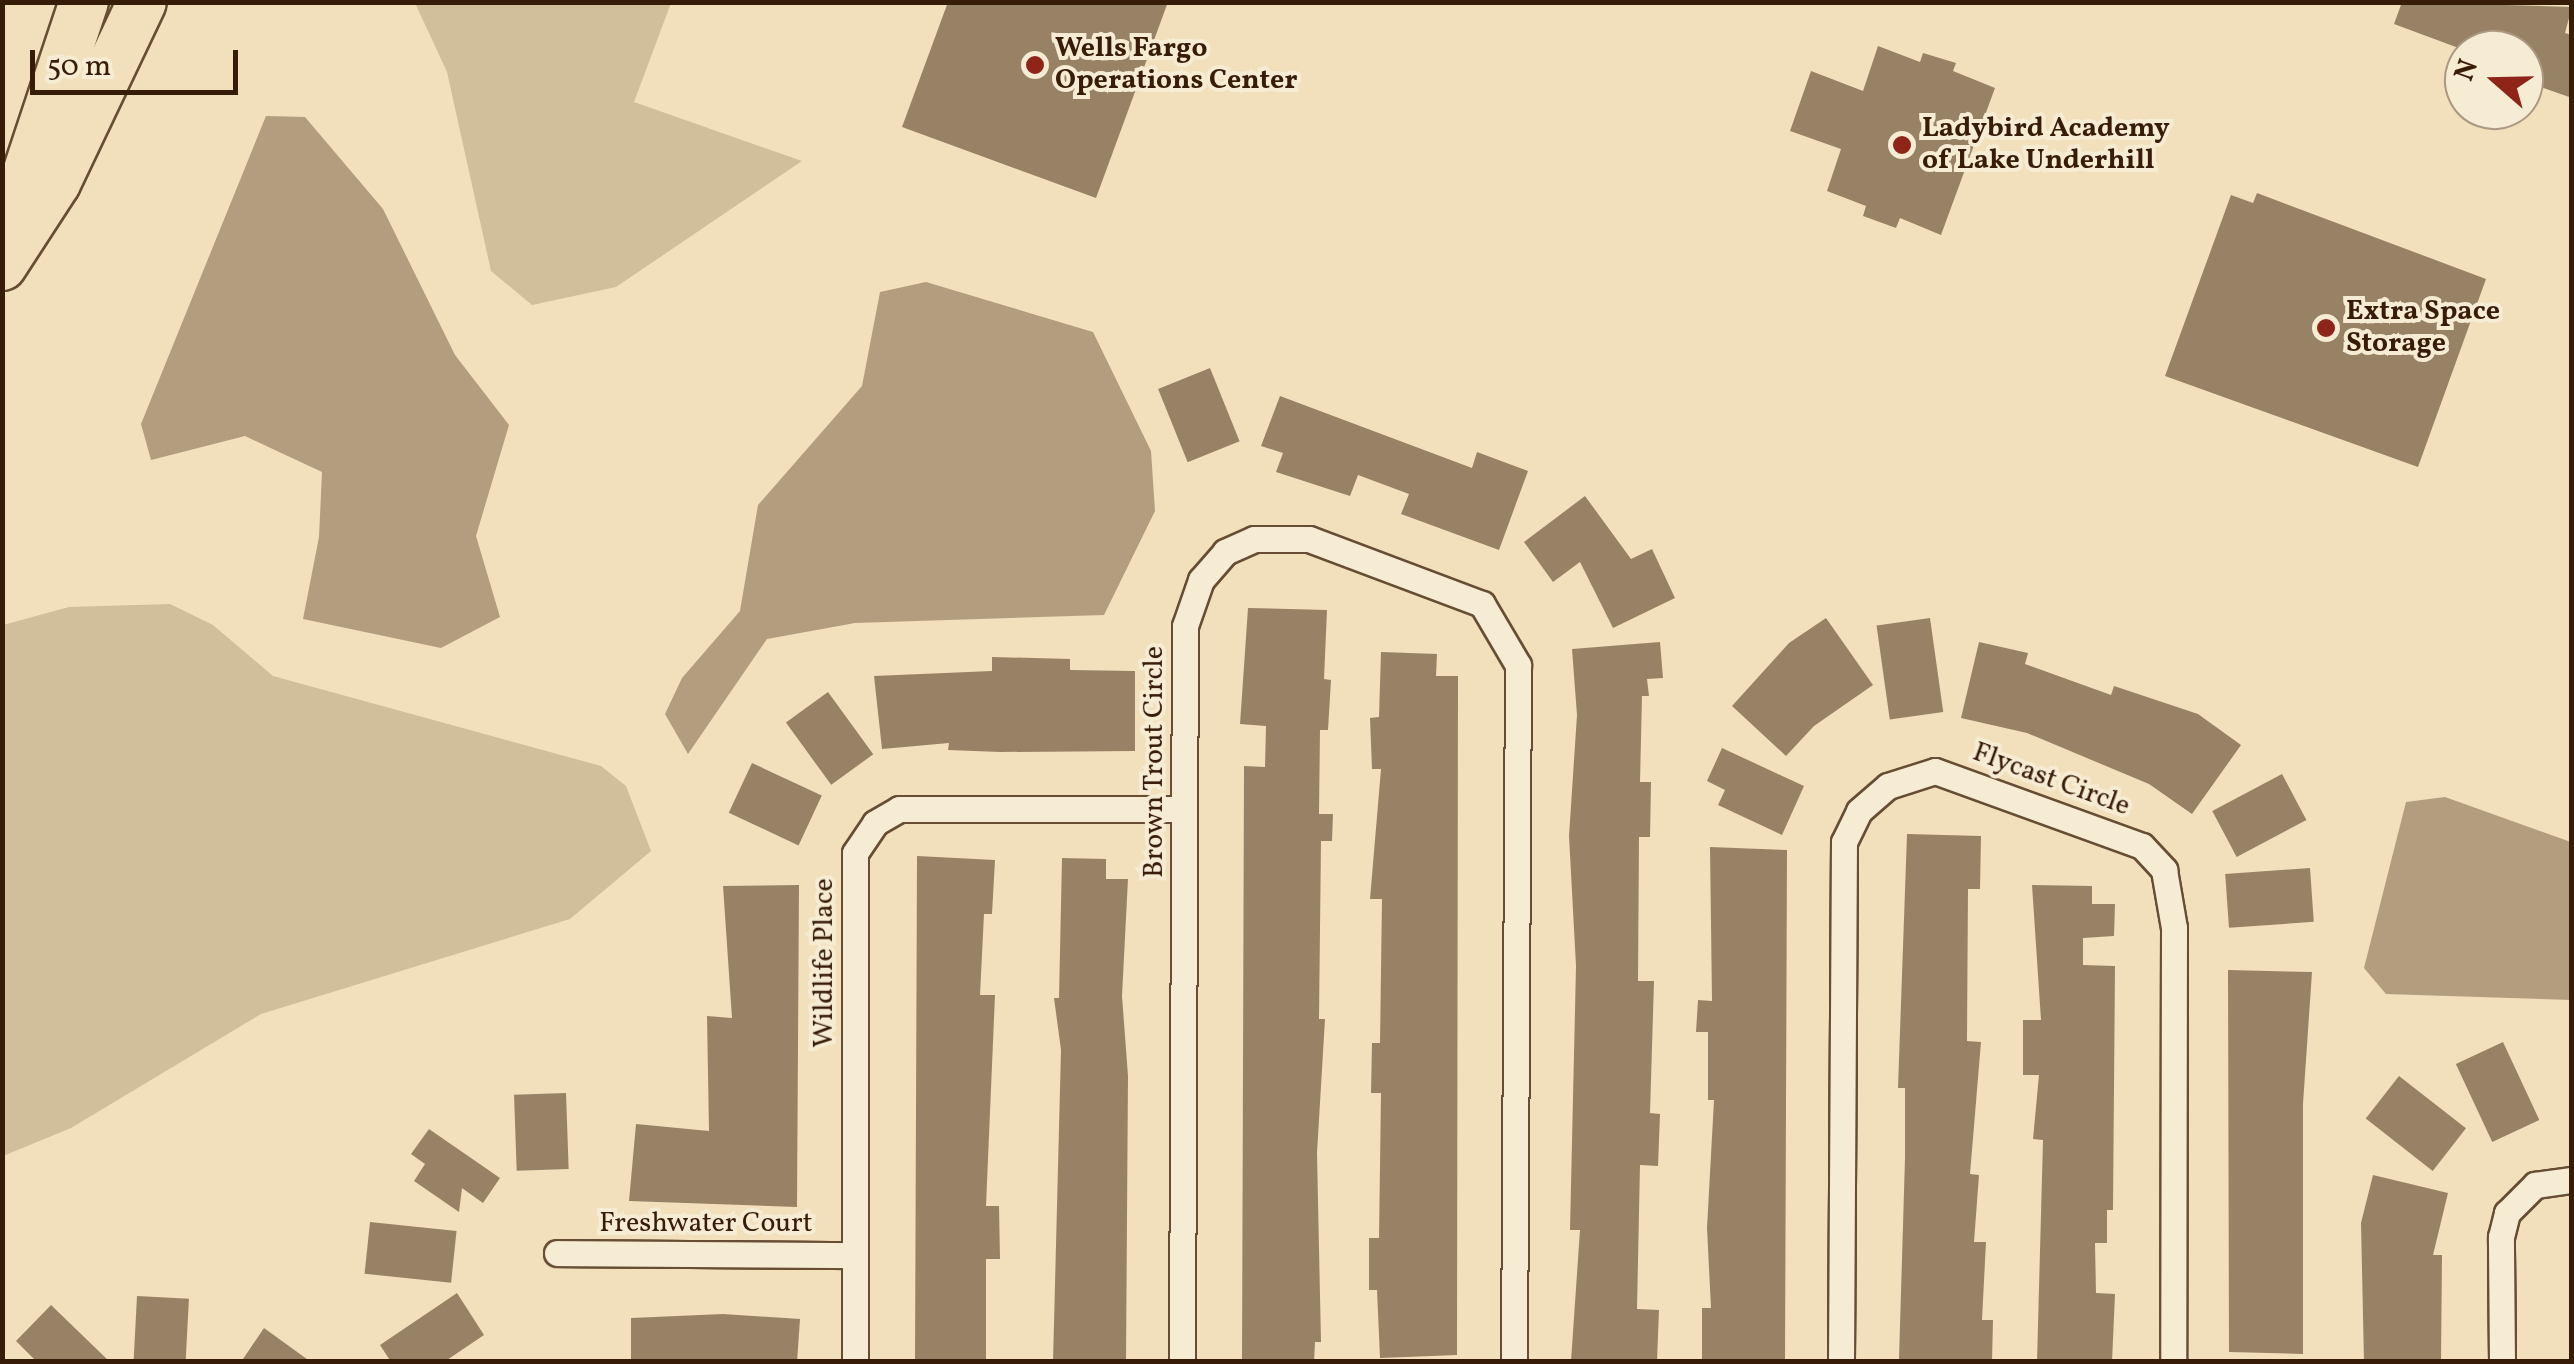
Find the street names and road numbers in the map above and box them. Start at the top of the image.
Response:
street label: Brown Trout Circle [1138,646,1172,878]
street label: Flycast Circle [1968,736,2134,824]
street label: Wildlife Place [808,878,842,1048]
street label: Freshwater Court [599,1207,813,1241]

